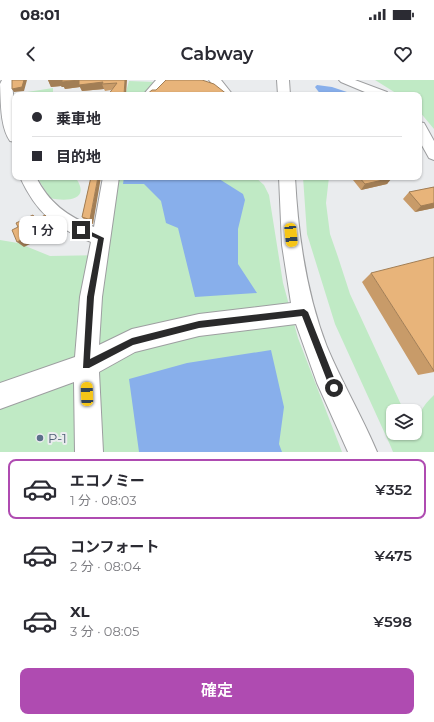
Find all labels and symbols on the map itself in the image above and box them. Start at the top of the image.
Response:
callout: 1 分 [19,216,67,244]
route end [72,221,90,239]
car [284,222,298,248]
route start [325,379,343,397]
car [81,382,93,406]
place label: P-1 [48,430,67,446]
marker: P-1 [35,433,45,443]

